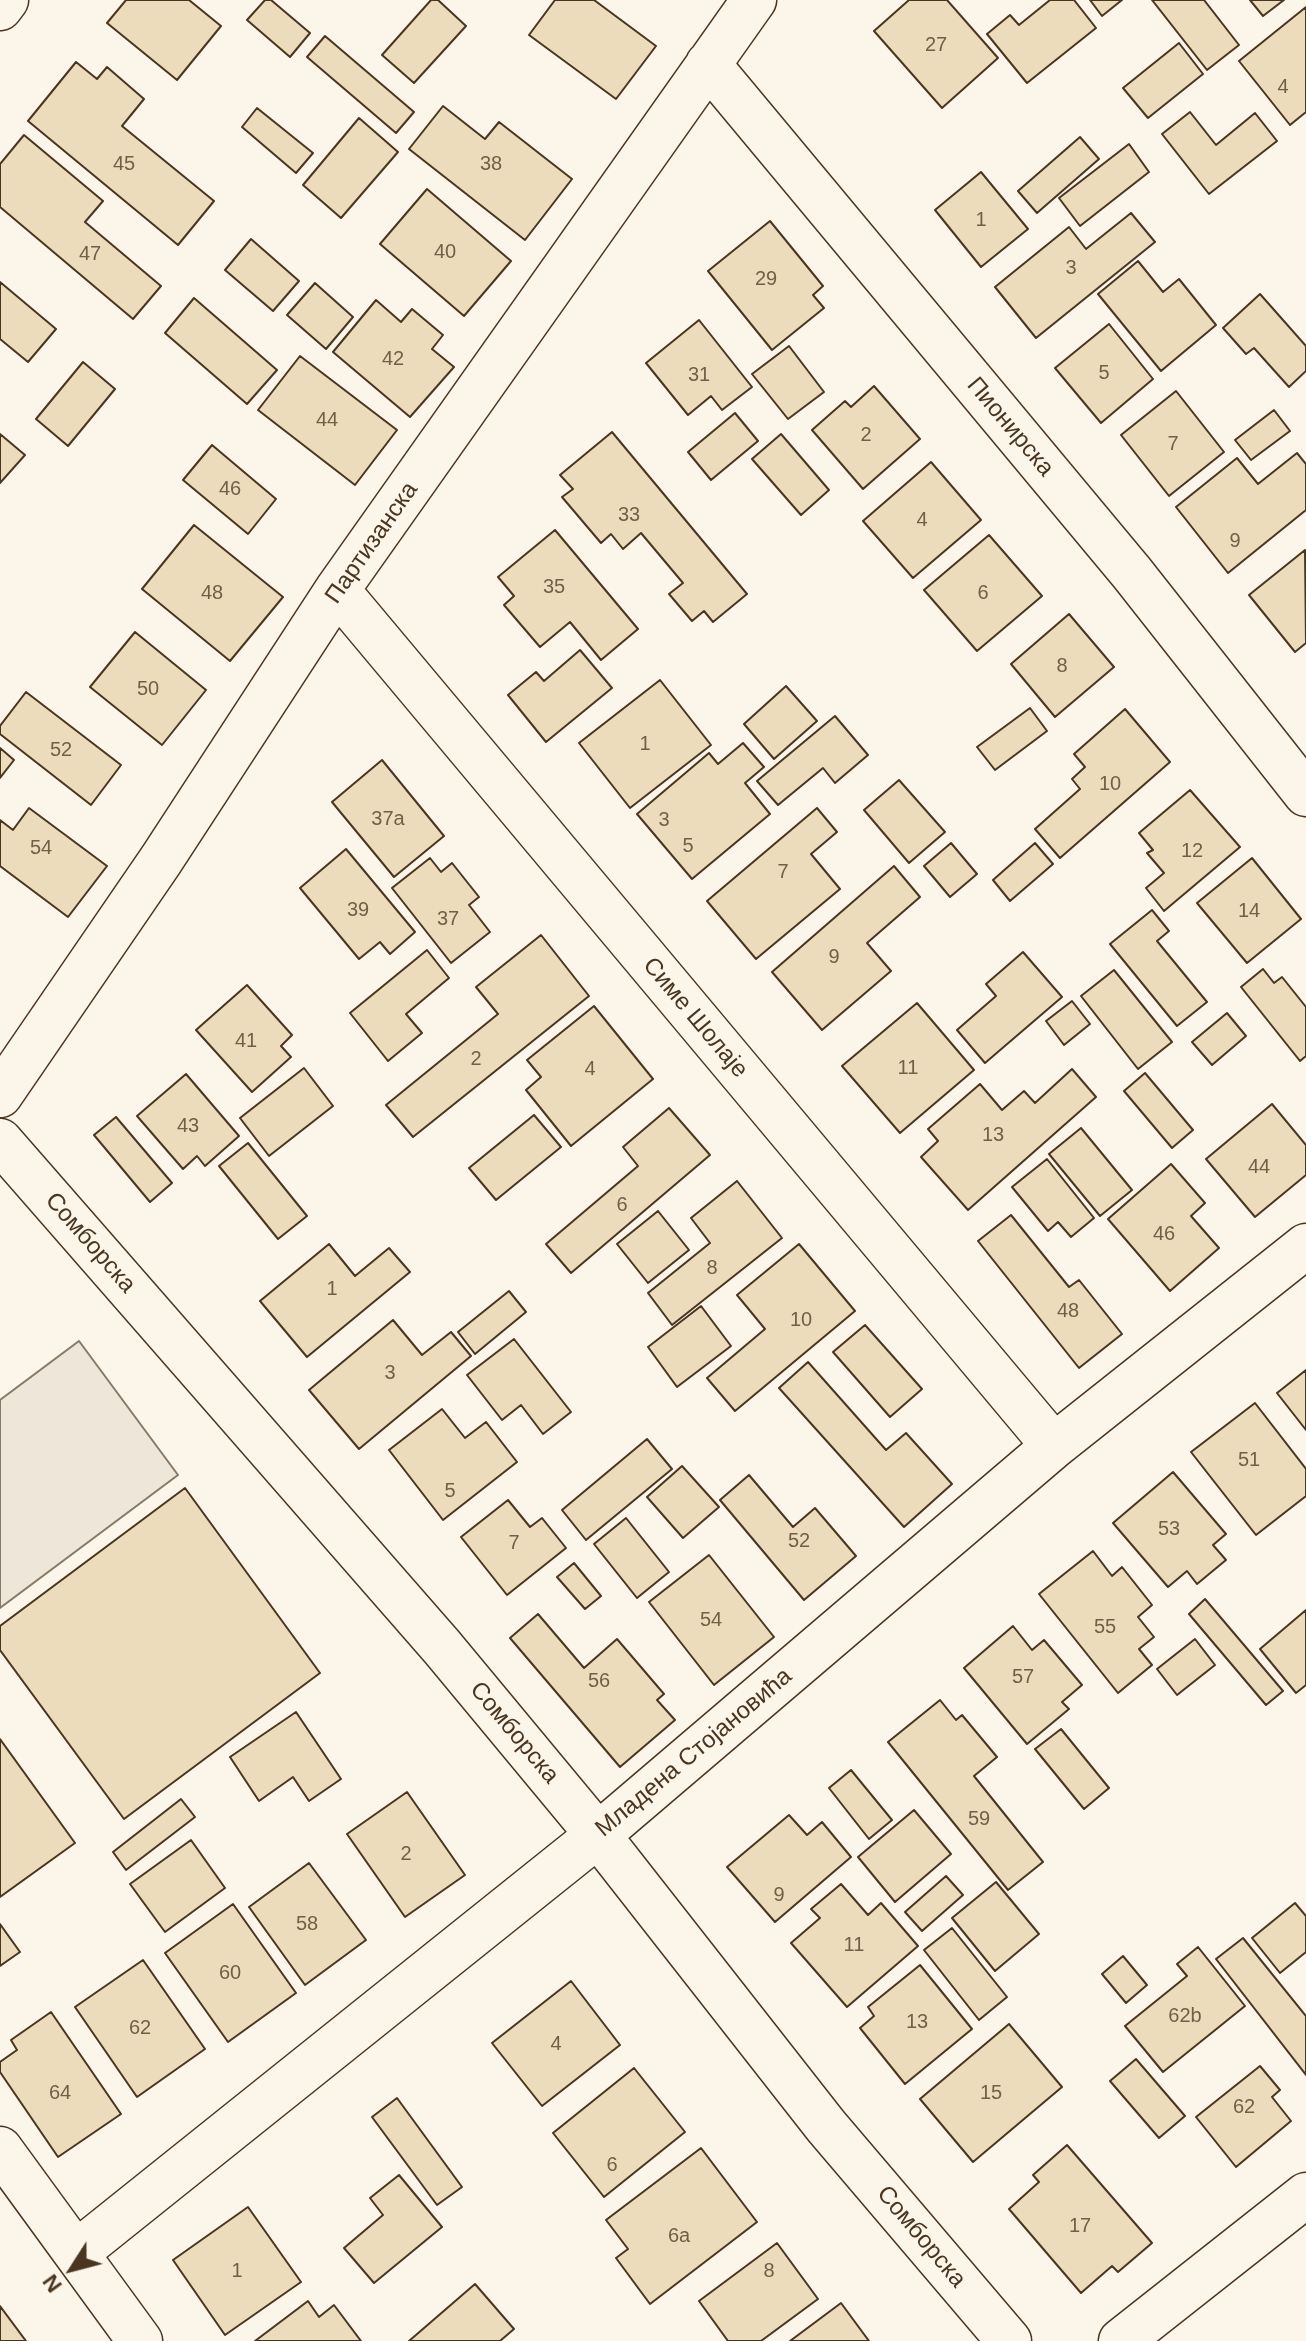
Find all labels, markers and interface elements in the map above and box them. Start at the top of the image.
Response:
house number: 27 [925,33,947,57]
house number: 4 [1277,75,1289,99]
house number: 45 [113,152,135,176]
house number: 38 [480,152,502,176]
house number: 1 [975,208,987,232]
house number: 40 [434,240,456,264]
house number: 47 [79,242,101,266]
house number: 3 [1065,256,1077,280]
house number: 29 [755,267,777,291]
house number: 42 [382,347,404,371]
house number: 5 [1098,361,1110,385]
house number: 31 [688,363,710,387]
street label: Пионирска [960,372,1060,482]
house number: 44 [316,408,338,432]
house number: 2 [860,423,872,447]
house number: 7 [1167,432,1179,456]
house number: 46 [219,477,241,501]
street label: Партизанска [320,477,424,609]
house number: 33 [618,503,640,527]
house number: 4 [916,508,928,532]
house number: 9 [1229,529,1241,553]
house number: 35 [543,575,565,599]
house number: 48 [201,581,223,605]
house number: 6 [977,581,989,605]
house number: 8 [1056,654,1068,678]
house number: 50 [137,677,159,701]
house number: 1 [639,732,651,756]
house number: 52 [50,738,72,762]
house number: 10 [1099,772,1121,796]
house number: 37a [371,807,405,831]
house number: 3 [658,808,670,832]
house number: 5 [682,834,694,858]
house number: 54 [30,836,52,860]
house number: 12 [1181,839,1203,863]
house number: 7 [777,860,789,884]
house number: 39 [347,898,369,922]
house number: 14 [1238,899,1260,923]
house number: 37 [437,907,459,931]
house number: 9 [828,945,840,969]
street label: Симе Шолаје [636,952,754,1084]
house number: 41 [235,1029,257,1053]
house number: 2 [470,1047,482,1071]
house number: 11 [898,1056,918,1080]
house number: 4 [584,1057,596,1081]
house number: 43 [177,1114,199,1138]
house number: 13 [982,1123,1004,1147]
house number: 44 [1248,1155,1270,1179]
street label: Сомборска [39,1187,141,1299]
house number: 6 [616,1193,628,1217]
house number: 46 [1153,1222,1175,1246]
house number: 8 [706,1256,718,1280]
house number: 1 [326,1277,338,1301]
house number: 48 [1057,1299,1079,1323]
house number: 10 [790,1308,812,1332]
house number: 3 [384,1361,396,1385]
house number: 51 [1238,1448,1260,1472]
house number: 5 [444,1479,456,1503]
house number: 53 [1158,1517,1180,1541]
house number: 52 [788,1529,810,1553]
house number: 7 [508,1531,520,1555]
house number: 54 [700,1608,722,1632]
house number: 55 [1094,1615,1116,1639]
street label: Младена Стојановића [590,1662,798,1844]
house number: 57 [1012,1665,1034,1689]
house number: 56 [588,1669,610,1693]
street label: Сомборска [463,1676,565,1790]
house number: 59 [968,1807,990,1831]
house number: 2 [400,1842,412,1866]
house number: 9 [773,1883,785,1907]
house number: 58 [296,1912,318,1936]
house number: 11 [844,1933,864,1957]
house number: 60 [219,1961,241,1985]
house number: 62b [1168,2004,1202,2028]
house number: 13 [906,2010,928,2034]
house number: 62 [129,2016,151,2040]
house number: 4 [550,2032,562,2056]
house number: 64 [49,2081,71,2105]
house number: 15 [980,2081,1002,2105]
house number: 62 [1233,2095,1255,2119]
house number: 6 [606,2153,618,2177]
street label: Сомборска [870,2180,972,2294]
house number: 17 [1069,2214,1091,2238]
house number: 6a [668,2224,690,2248]
north arrow [32,2229,112,2309]
house number: 1 [231,2259,243,2283]
house number: 8 [763,2259,775,2283]
text: N [37,2270,67,2297]

